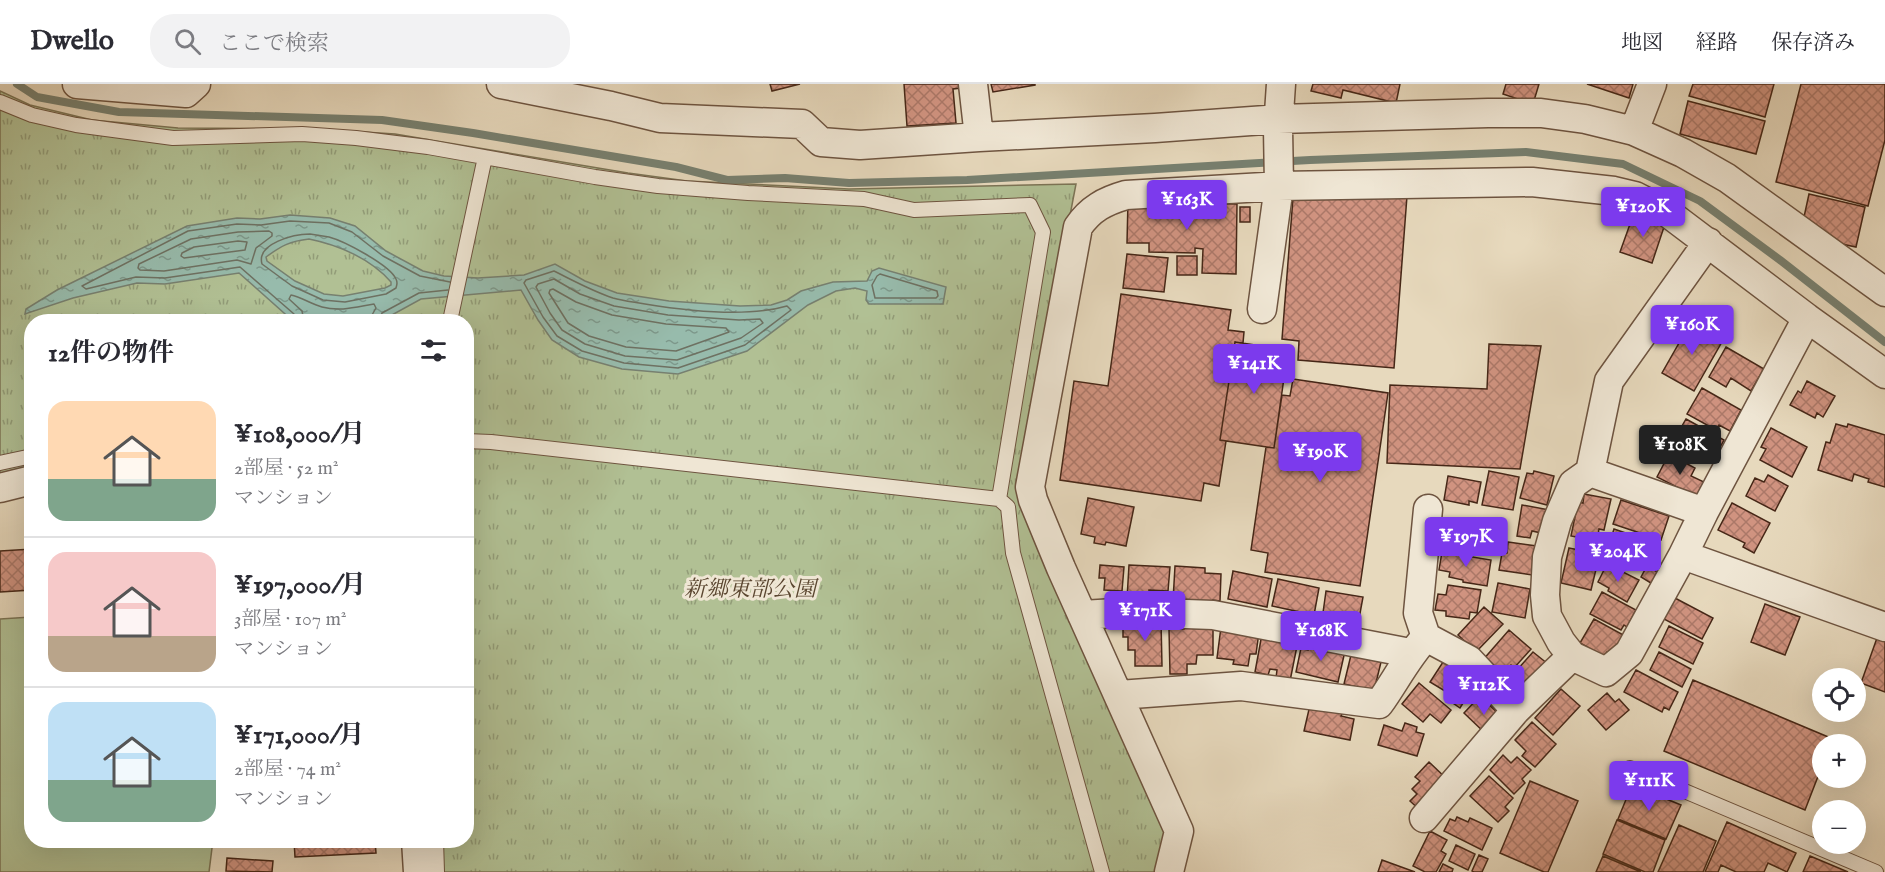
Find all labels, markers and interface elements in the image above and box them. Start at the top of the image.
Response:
search box [150,14,570,68]
text: Dwello [30,24,114,59]
icon: search [171,25,204,58]
text: ここで検索 [219,30,329,58]
text: 地図 [1621,30,1663,57]
text: 経路 [1696,30,1738,57]
text: 保存済み [1771,30,1855,57]
pin: ¥163K [1145,180,1229,231]
text: ¥163K [1161,187,1213,212]
pin: ¥120K [1601,187,1685,238]
text: ¥120K [1615,194,1671,219]
pin: ¥160K [1650,305,1734,356]
text: ¥160K [1665,312,1719,337]
icon: filters [417,334,450,367]
text: 12件の物件 [48,337,174,370]
pin: ¥141K [1212,344,1296,395]
text: ¥141K [1227,351,1281,376]
text: ¥108,000/月 [234,418,366,451]
icon: home [96,425,168,497]
pin: ¥108K [1638,425,1722,476]
pin: ¥190K [1278,432,1362,483]
text: ¥108K [1653,432,1707,457]
text: ¥190K [1292,439,1348,464]
text: 2部屋 · 52 m² [234,456,338,481]
text: マンション [234,486,333,511]
pin: ¥197K [1424,517,1508,568]
text: ¥197K [1439,524,1493,549]
pin: ¥204K [1576,532,1660,583]
text: ¥204K [1589,539,1647,564]
text: ¥197,000/月 [234,569,366,602]
icon: home [96,576,168,648]
park label: 新郷東部公園 [684,576,819,604]
pin: ¥171K [1103,591,1187,642]
text: ¥171K [1118,598,1172,623]
text: 3部屋 · 107 m² [234,607,347,632]
pin: ¥168K [1279,611,1363,662]
text: ¥168K [1295,618,1347,643]
text: マンション [234,637,333,662]
pin: ¥112K [1442,665,1526,716]
map controls [1812,668,1866,854]
button: locate [1812,668,1866,722]
text: ¥112K [1457,672,1511,697]
text: ¥171,000/月 [234,719,365,752]
icon: home [96,726,168,798]
button: + [1812,734,1866,788]
text: 2部屋 · 74 m² [234,757,341,782]
pin: ¥111K [1607,761,1691,812]
text: ¥111K [1623,768,1675,793]
text: マンション [234,787,333,812]
button: − [1812,800,1866,854]

